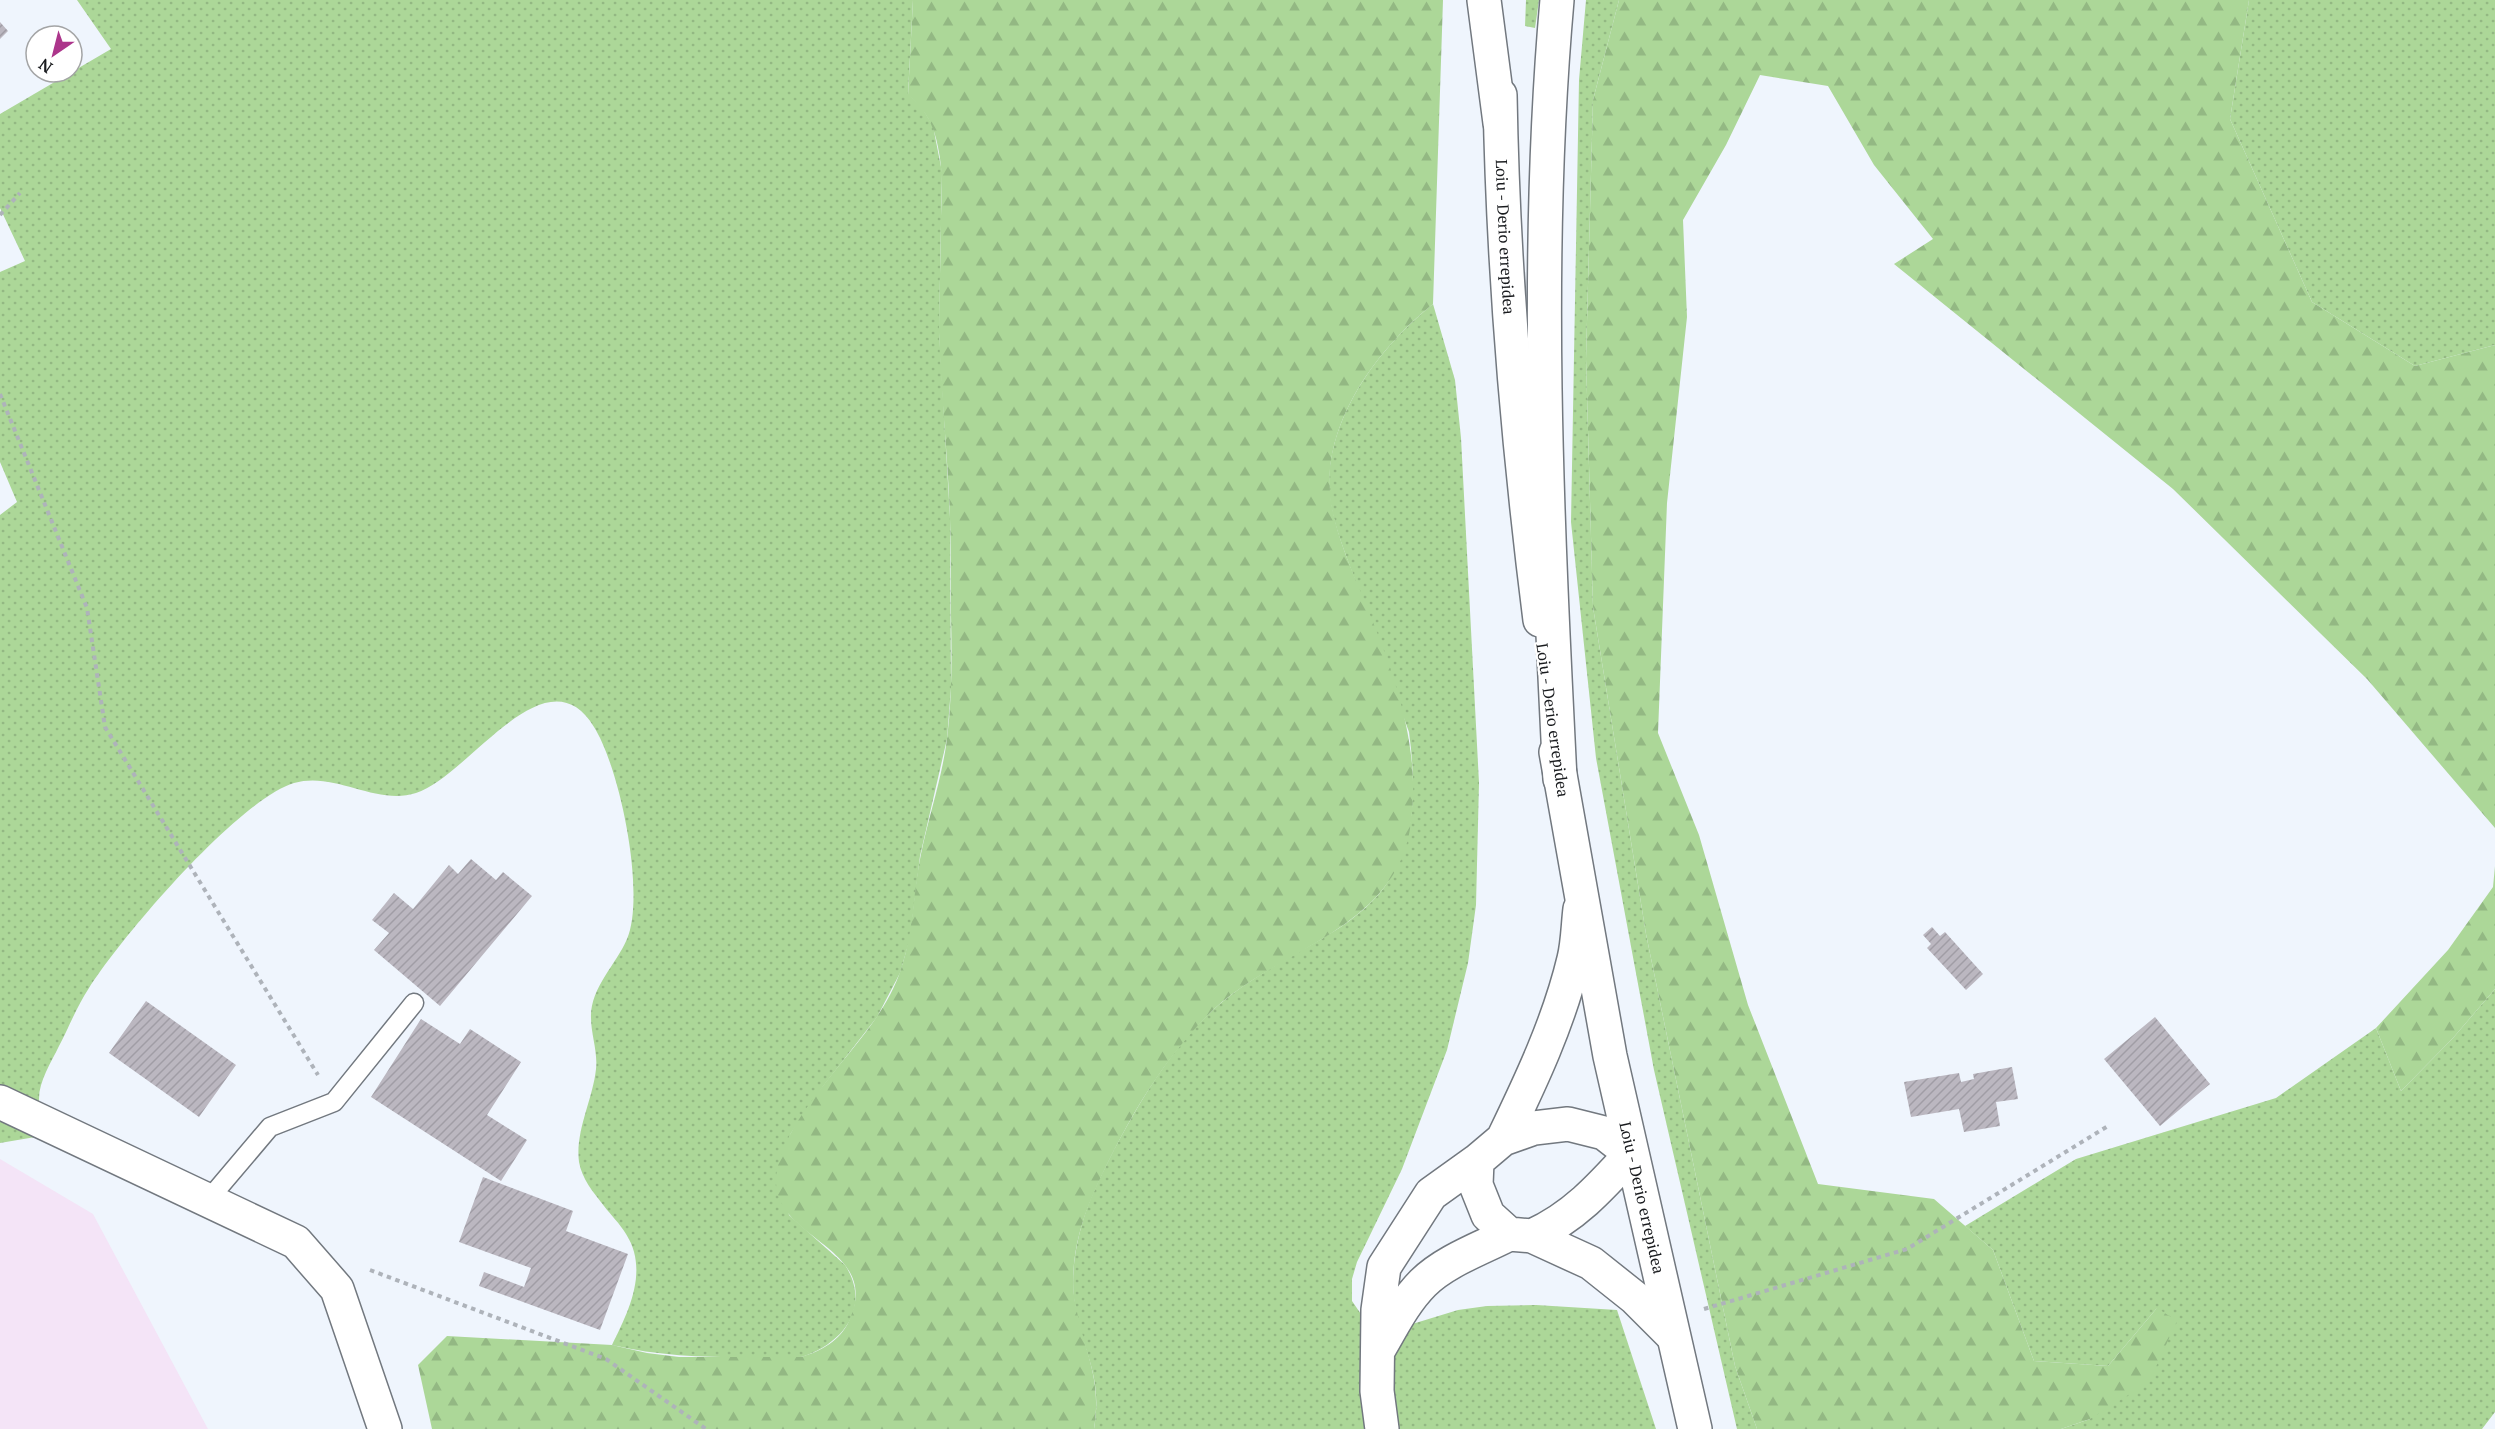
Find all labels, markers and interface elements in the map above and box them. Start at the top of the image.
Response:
north arrow [24,24,84,84]
text: N [34,54,57,79]
street label: Loiu - Derio errepidea [1491,159,1521,315]
street label: Loiu - Derio errepidea [1531,642,1575,798]
street label: Loiu - Derio errepidea [1614,1119,1670,1276]

